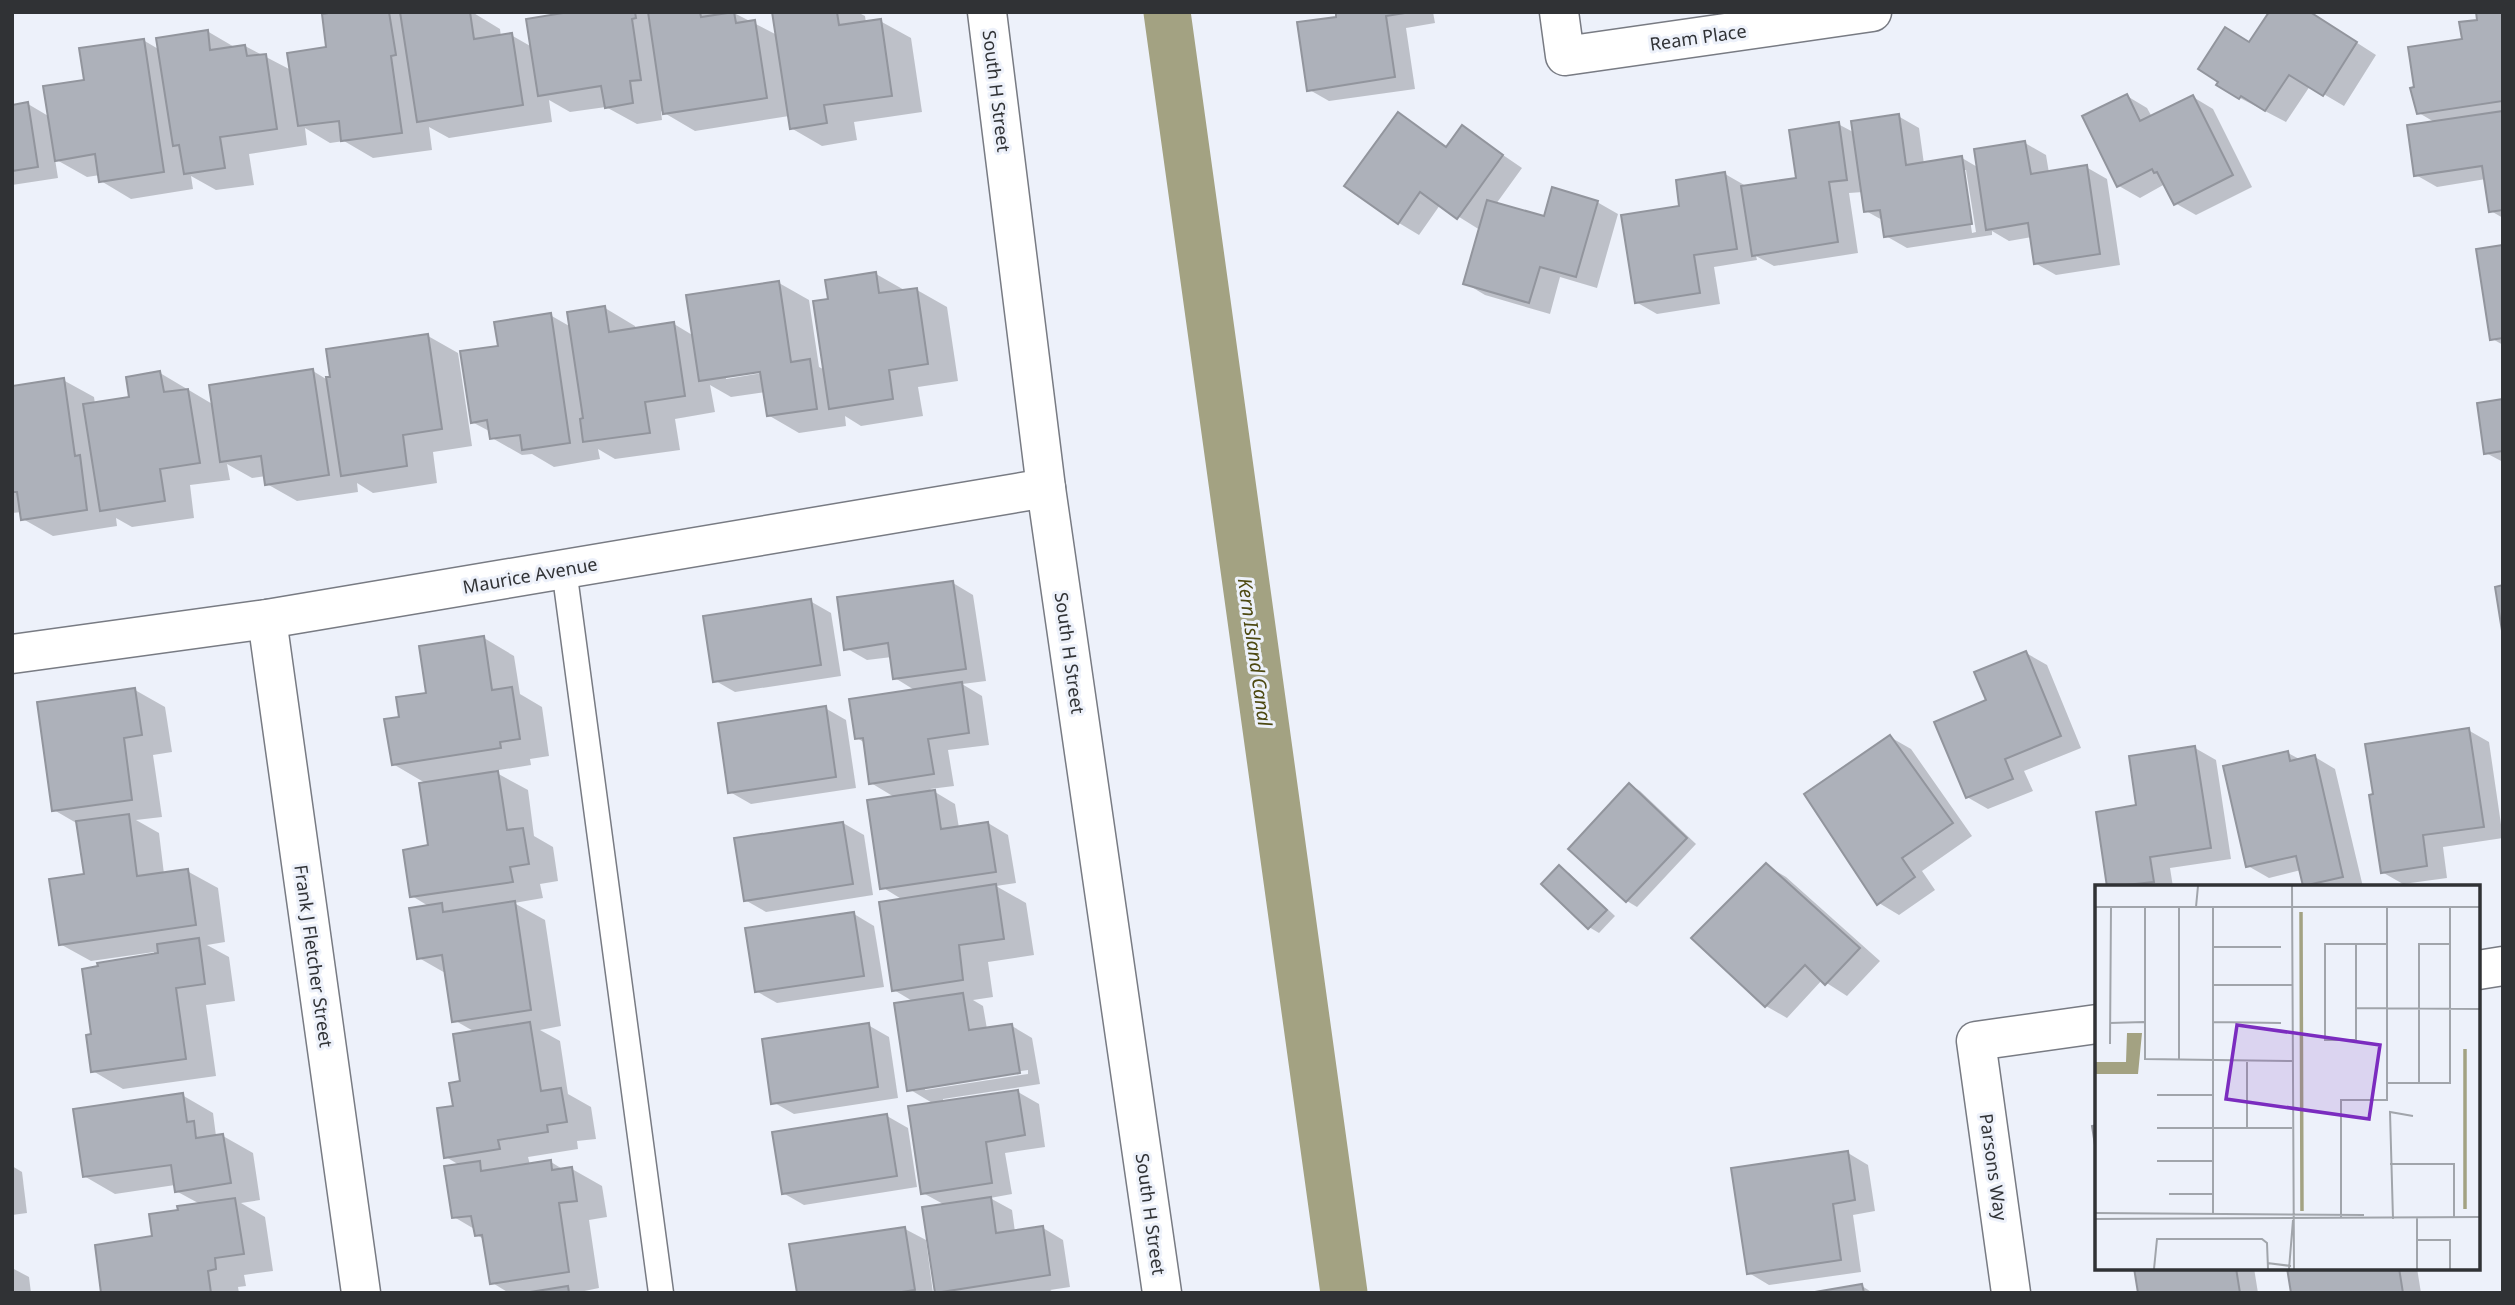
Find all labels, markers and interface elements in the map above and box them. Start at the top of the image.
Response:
street label: Ream Place [1648,18,1748,56]
street label: South H Street [978,29,1016,154]
street label: Maurice Avenue [461,551,599,599]
water label: Kern Island Canal [1232,576,1278,729]
street label: South H Street [1050,591,1090,716]
street label: Frank J Fletcher Street [289,863,339,1049]
inset map [2095,885,2480,1270]
street label: Parsons Way [1975,1112,2014,1223]
street label: South H Street [1131,1152,1171,1277]

